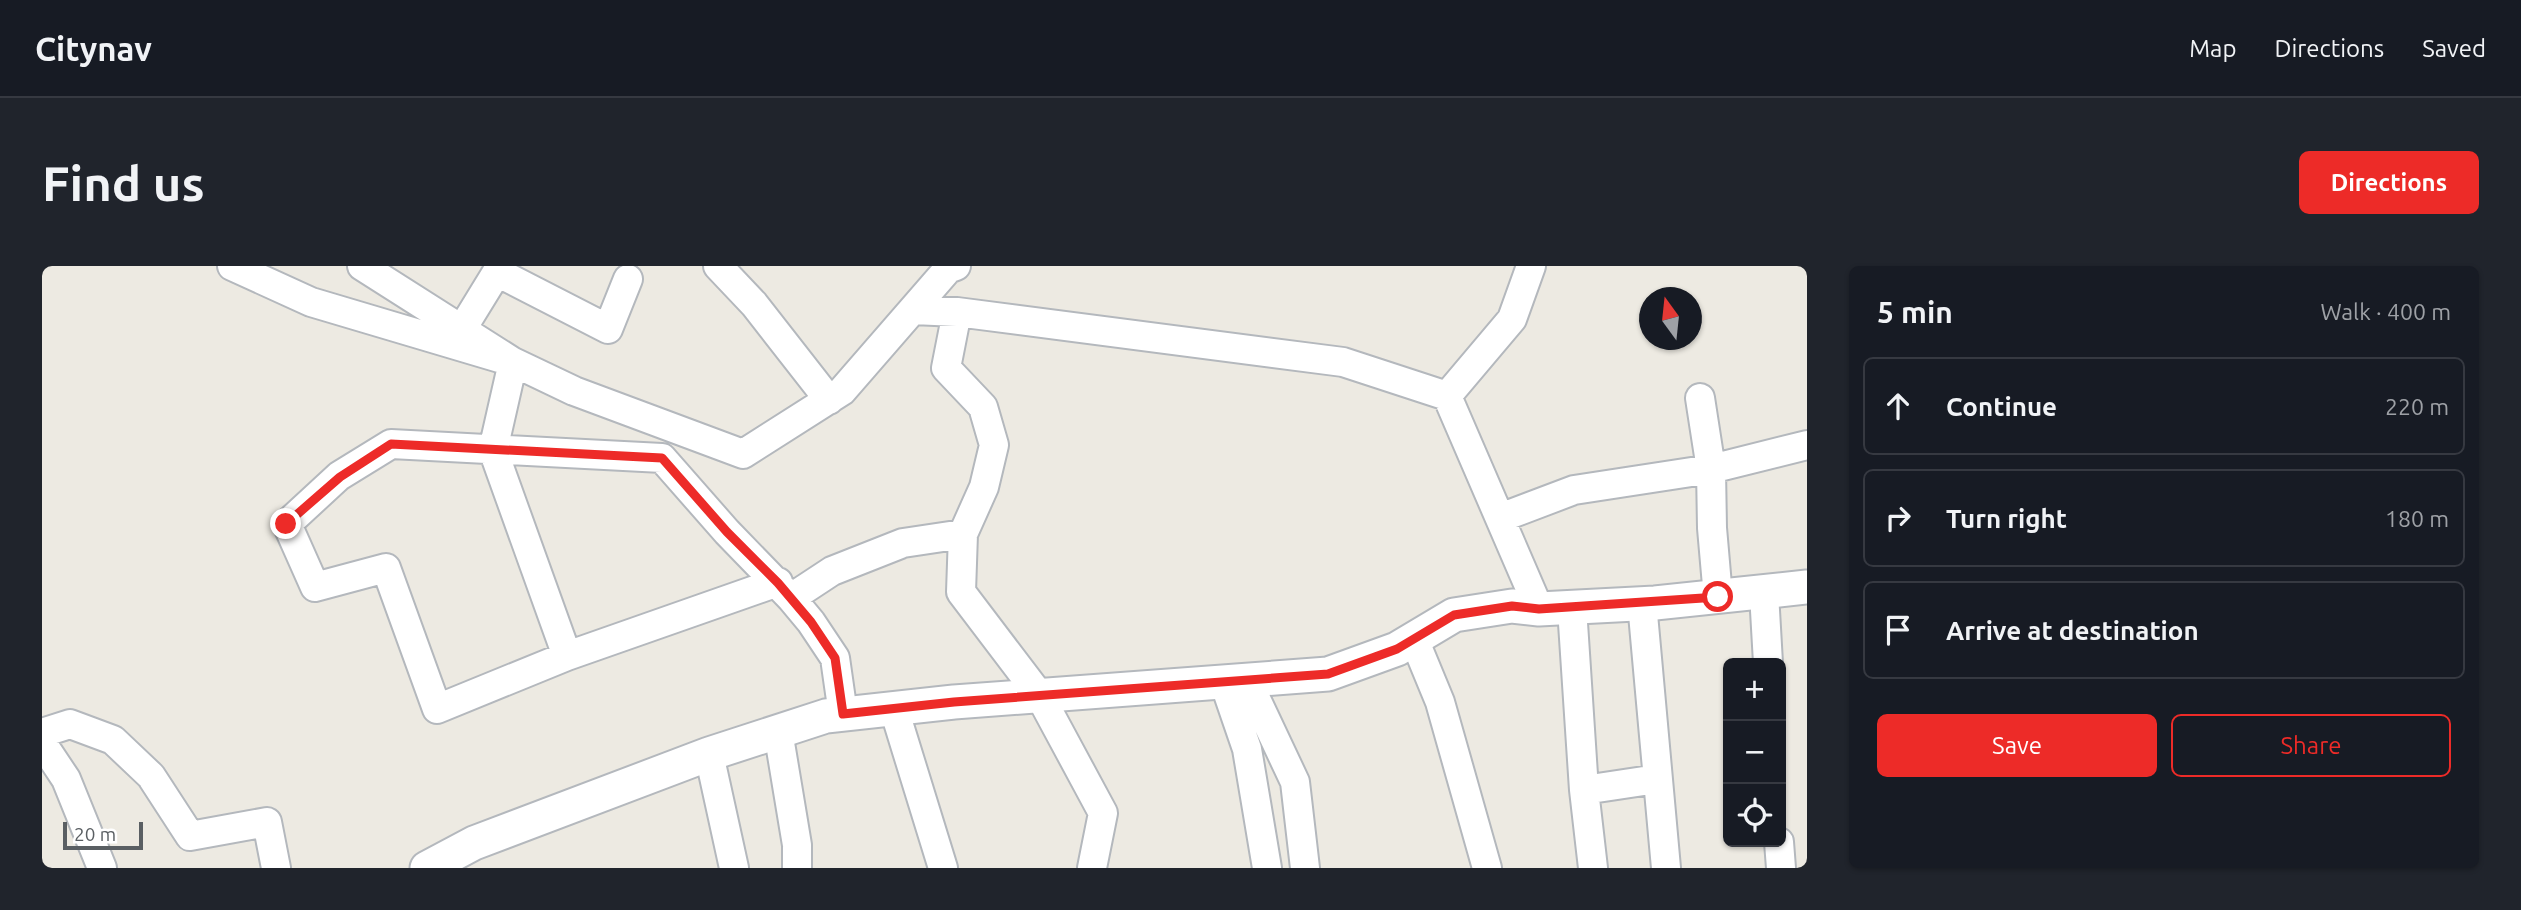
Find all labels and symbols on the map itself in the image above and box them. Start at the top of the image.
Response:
north arrow [1639,287,1702,350]
route end [270,508,301,539]
route start [1702,581,1733,612]
scale bar [63,819,144,851]

